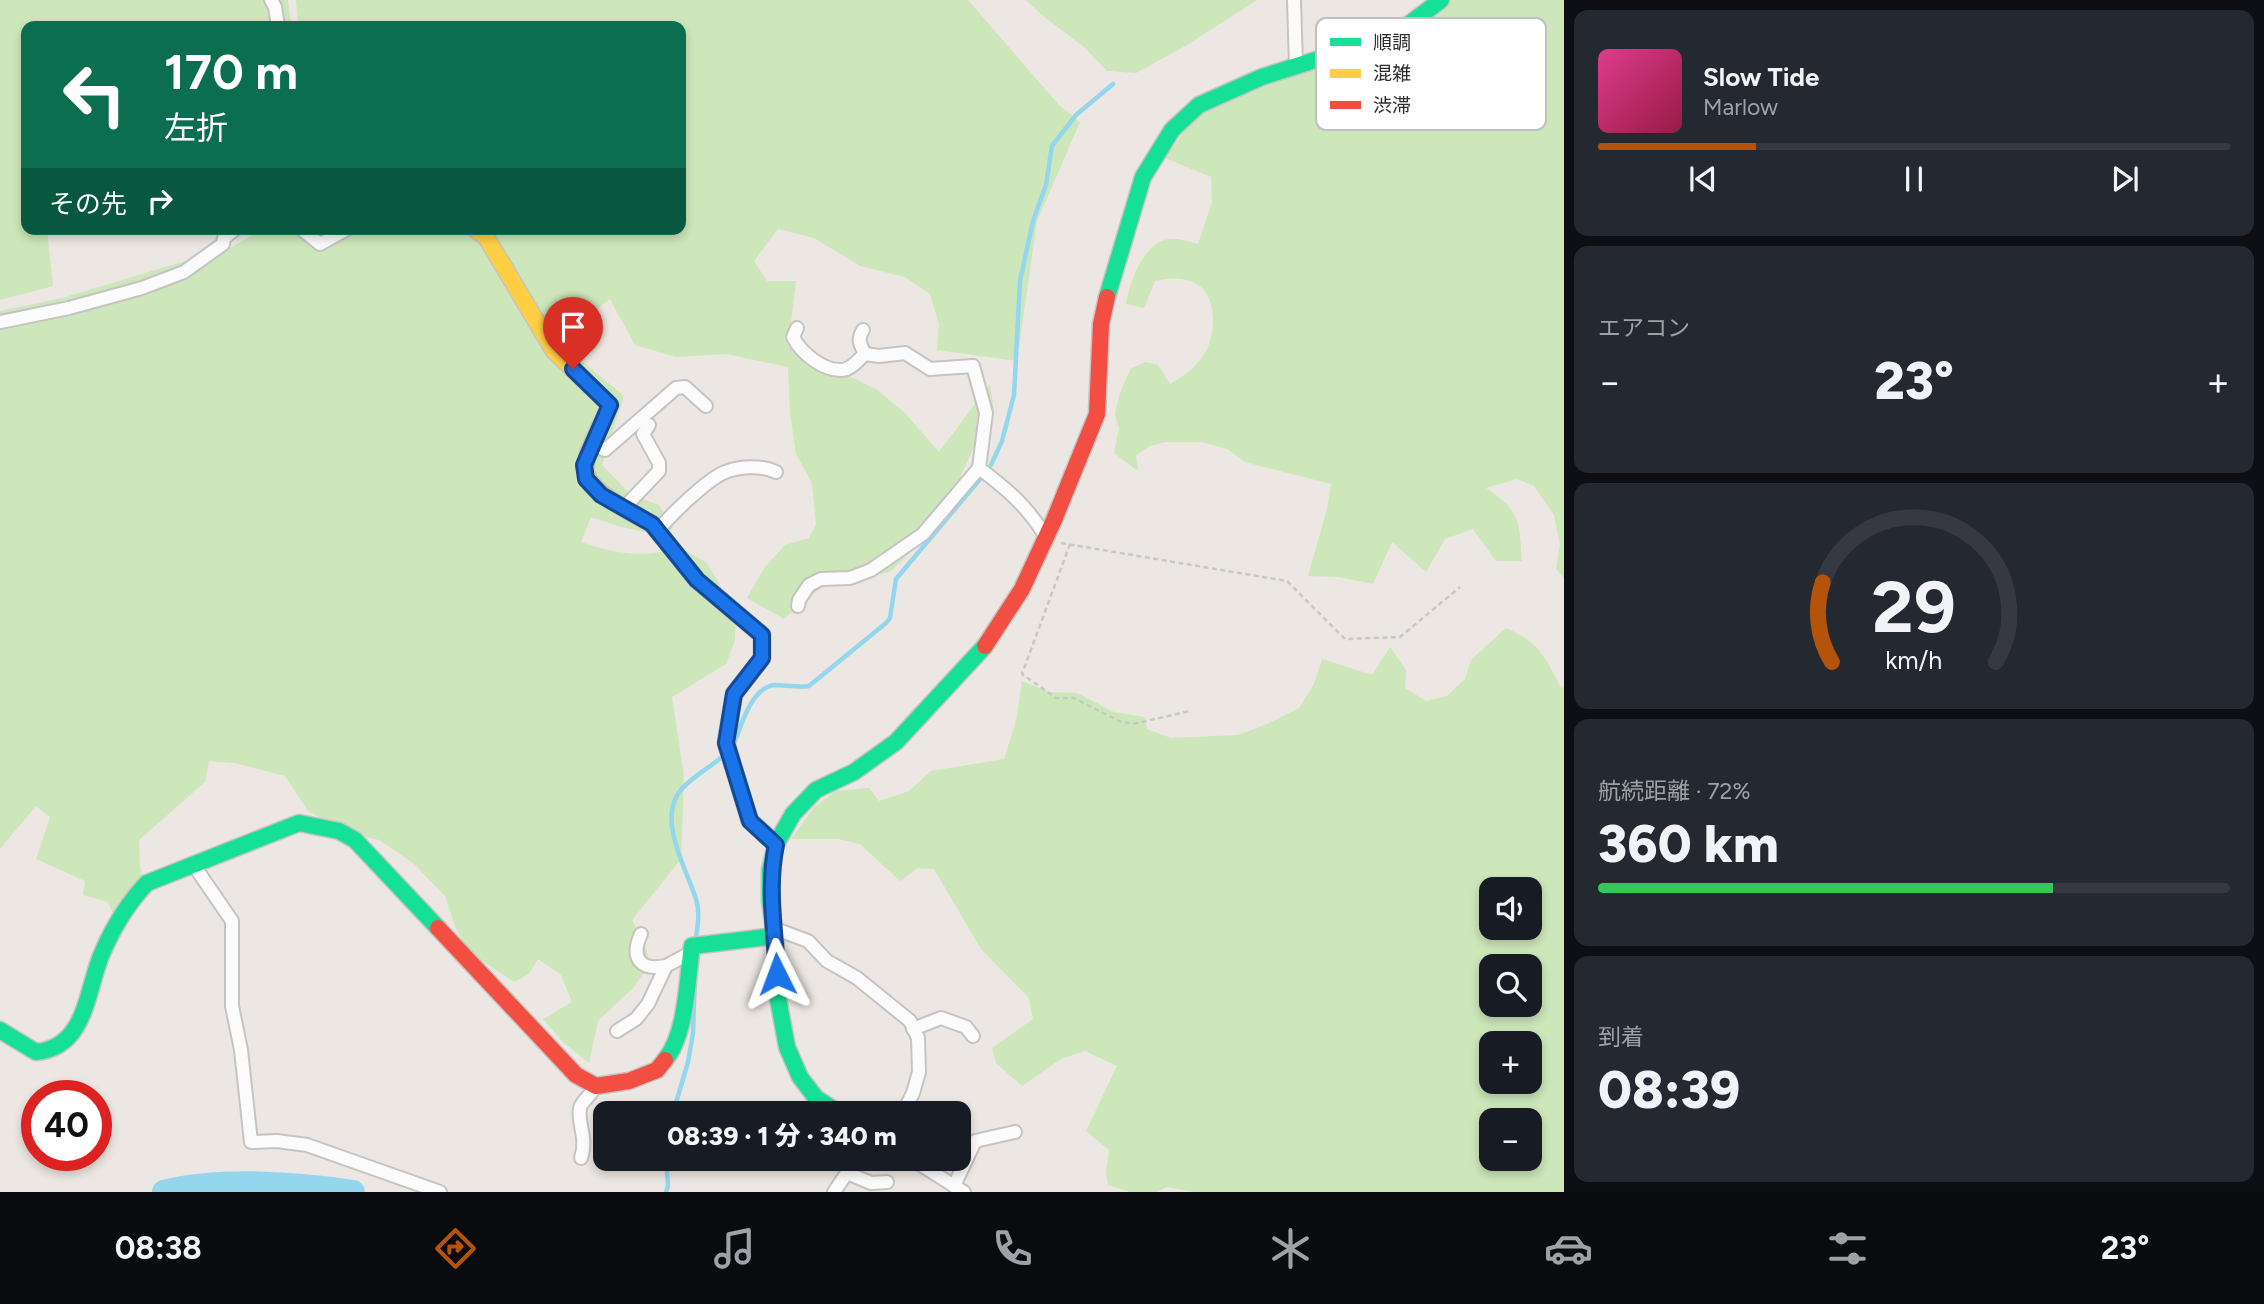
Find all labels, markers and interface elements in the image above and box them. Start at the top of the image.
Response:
legend [1316,18,1546,130]
text: 順調 [1373,31,1411,54]
text: 170 m [164,42,298,101]
icon: left [49,49,140,140]
text: Slow Tide [1703,61,1819,93]
text: 混雑 [1373,62,1411,85]
text: Marlow [1703,93,1778,121]
text: 渋滞 [1373,94,1411,117]
text: 左折 [164,109,228,147]
icon: previous [1684,160,1722,198]
icon: pause [1895,160,1933,198]
icon: next [2106,160,2144,198]
icon: right [141,182,179,220]
text: その先 [49,188,127,220]
pin [543,297,603,369]
icon: arrive [554,308,592,346]
text: エアコン [1598,314,1690,342]
text: 23° [1874,350,1954,412]
text: − [1598,359,1622,405]
text: + [2206,359,2230,405]
text: 29 [1872,563,1956,650]
text: km/h [1885,645,1943,675]
text: 航続距離 · 72% [1598,777,1751,805]
text: 360 km [1598,813,1779,875]
map controls [1479,877,1542,1171]
button: sound [1479,877,1542,940]
position arrow [740,937,814,1011]
button: search [1479,954,1542,1017]
text: 到着 [1598,1023,1644,1051]
button: + [1479,1031,1542,1094]
text: 08:39 [1598,1059,1740,1121]
speed limit sign: 40 [21,1080,112,1171]
button: − [1479,1108,1542,1171]
text: 08:39 · 1 分 · 340 m [667,1120,897,1152]
icon: directions [431,1224,480,1273]
icon: music [710,1224,759,1273]
icon: phone [988,1224,1037,1273]
icon: climate [1266,1224,1315,1273]
icon: car [1544,1224,1593,1273]
icon: filters [1823,1224,1872,1273]
text: 08:38 [115,1229,202,1267]
text: 23° [2101,1229,2149,1267]

